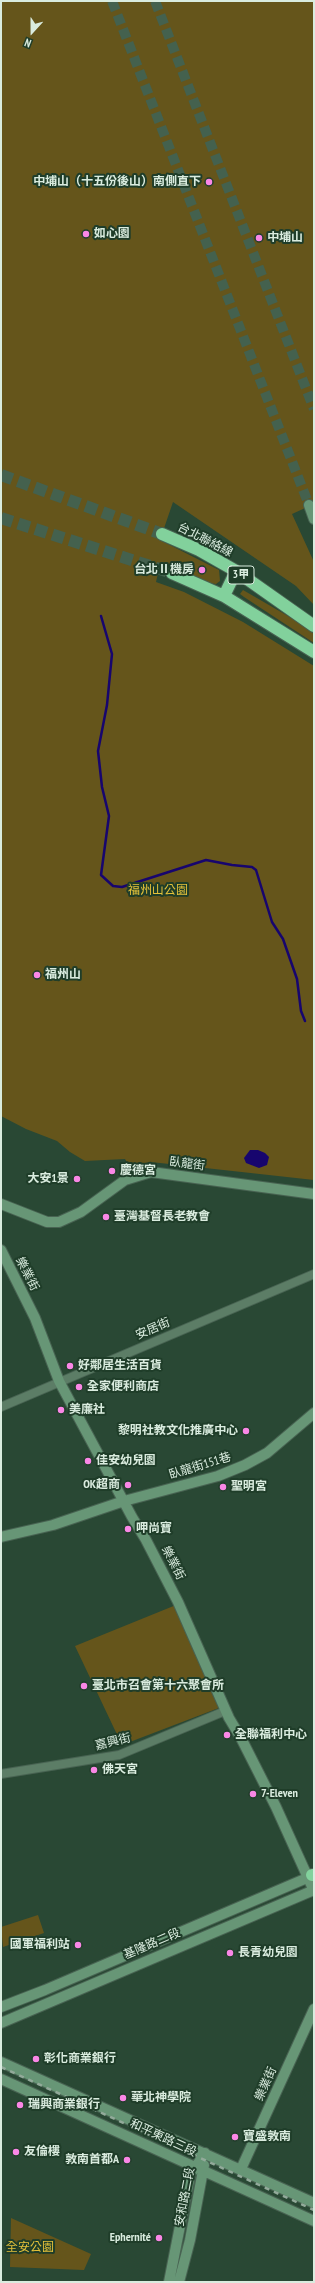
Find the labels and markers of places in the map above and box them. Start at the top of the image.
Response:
place label: 中埔山（十五份後山）南側直下 [33,175,201,189]
marker: 中埔山（十五份後山）南側直下 [204,177,214,187]
place label: 如心園 [94,227,130,241]
marker: 如心園 [81,229,91,239]
place label: 中埔山 [267,231,303,245]
marker: 中埔山 [254,233,264,243]
place label: 台北Ⅱ機房 [134,563,194,577]
marker: 台北Ⅱ機房 [197,565,207,575]
place label: 福州山 [45,968,81,982]
marker: 福州山 [32,970,42,980]
place label: 慶德宮 [120,1164,156,1178]
marker: 慶德宮 [107,1166,117,1176]
place label: 大安1景 [27,1172,69,1186]
marker: 大安1景 [72,1174,82,1184]
place label: 臺灣基督長老教會 [114,1210,210,1224]
marker: 臺灣基督長老教會 [101,1212,111,1222]
place label: 好鄰居生活百貨 [78,1359,162,1373]
marker: 好鄰居生活百貨 [65,1361,75,1371]
place label: 全家便利商店 [87,1380,159,1394]
marker: 全家便利商店 [74,1382,84,1392]
place label: 美廉社 [69,1403,105,1417]
marker: 美廉社 [56,1405,66,1415]
place label: 黎明社教文化推廣中心 [118,1424,238,1438]
marker: 黎明社教文化推廣中心 [241,1426,251,1436]
place label: 佳安幼兒園 [96,1454,156,1468]
marker: 佳安幼兒園 [83,1456,93,1466]
place label: OK超商 [83,1478,120,1492]
marker: OK超商 [123,1480,133,1490]
place label: 聖明宮 [231,1480,267,1494]
marker: 聖明宮 [218,1482,228,1492]
place label: 呷尚寶 [136,1522,172,1536]
marker: 呷尚寶 [123,1524,133,1534]
place label: 臺北市召會第十六聚會所 [92,1679,224,1693]
marker: 臺北市召會第十六聚會所 [79,1681,89,1691]
place label: 全聯福利中心 [235,1728,307,1742]
marker: 全聯福利中心 [222,1730,232,1740]
place label: 佛天宮 [102,1763,138,1777]
marker: 佛天宮 [89,1765,99,1775]
place label: 7-Eleven [261,1787,298,1801]
marker: 7-Eleven [248,1789,258,1799]
place label: 國軍福利站 [10,1938,70,1952]
marker: 國軍福利站 [73,1940,83,1950]
place label: 長青幼兒園 [238,1946,298,1960]
marker: 長青幼兒園 [225,1948,235,1958]
place label: 彰化商業銀行 [44,2052,116,2066]
marker: 彰化商業銀行 [31,2054,41,2064]
place label: 華北神學院 [131,2091,191,2105]
marker: 華北神學院 [118,2093,128,2103]
place label: 瑞興商業銀行 [28,2098,100,2112]
marker: 瑞興商業銀行 [15,2100,25,2110]
place label: 寶盛敦南 [243,2130,291,2144]
marker: 寶盛敦南 [230,2132,240,2142]
place label: 友倫樓 [24,2145,60,2159]
marker: 友倫樓 [11,2147,21,2157]
place label: 敦南首都A [65,2153,119,2167]
marker: 敦南首都A [122,2155,132,2165]
place label: Ephernité [110,2231,151,2245]
marker: Ephernité [154,2233,164,2243]

